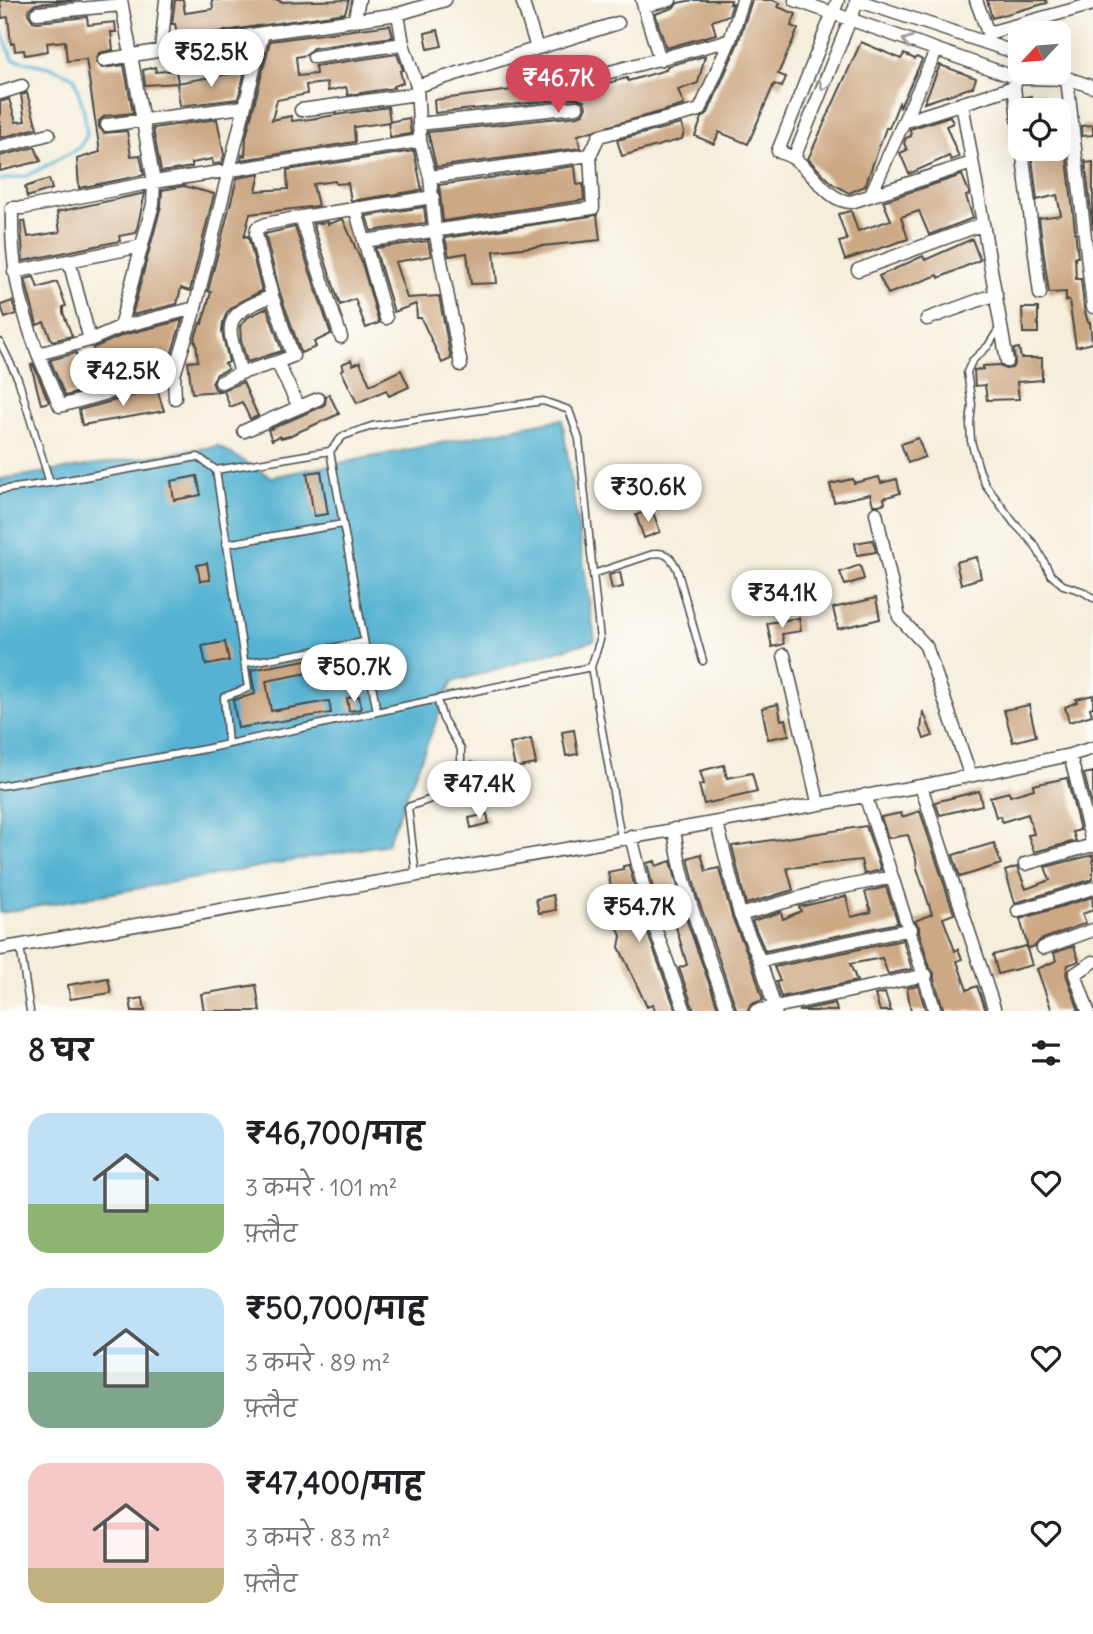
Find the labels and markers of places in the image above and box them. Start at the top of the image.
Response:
pin: ₹52.5K [154,29,268,89]
pin: ₹46.7K [501,55,615,115]
pin: ₹42.5K [66,348,180,408]
pin: ₹30.6K [591,464,705,524]
pin: ₹34.1K [725,570,839,630]
pin: ₹50.7K [297,644,411,704]
pin: ₹47.4K [422,762,536,821]
pin: ₹54.7K [582,884,696,944]

